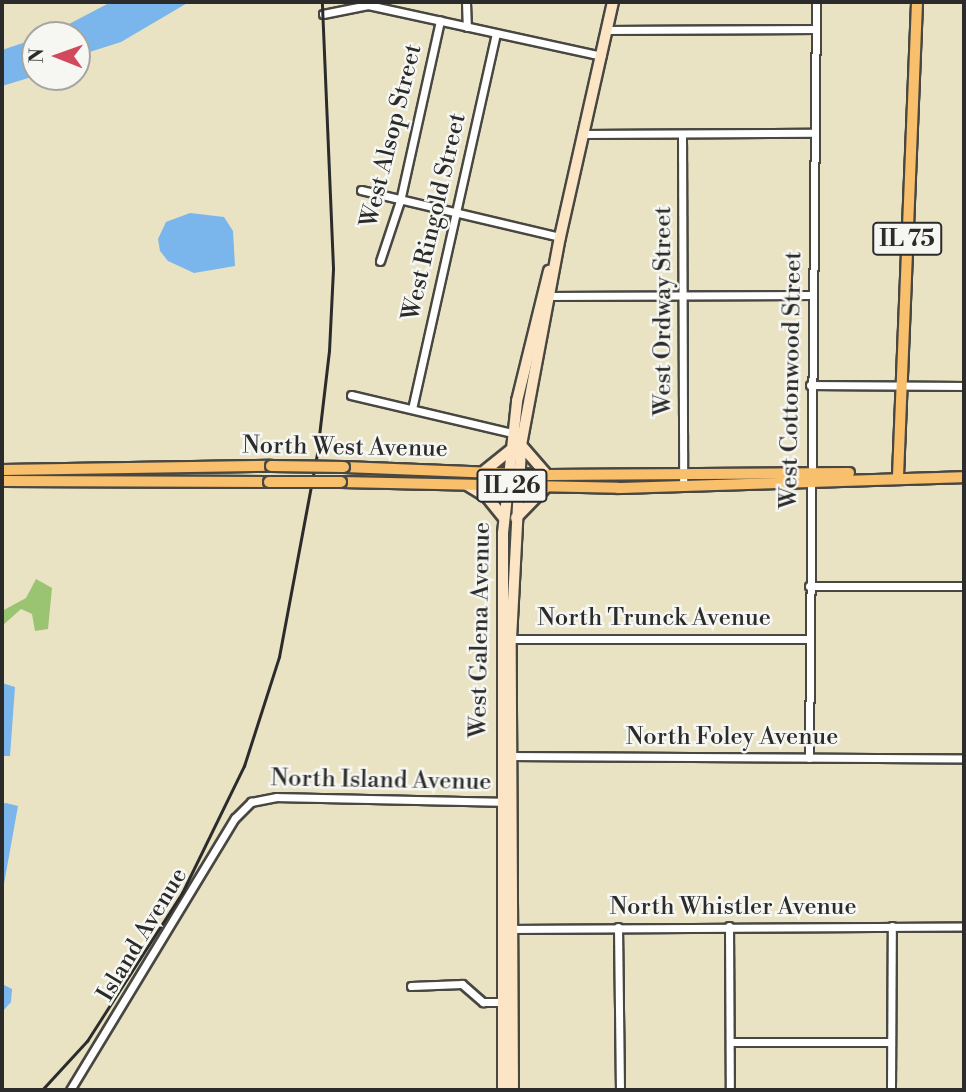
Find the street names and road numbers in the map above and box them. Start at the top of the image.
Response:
street label: West Alsop Street [355,41,429,231]
street label: West Ringold Street [397,110,473,324]
street label: West Ordway Street [650,206,678,416]
road number: IL 75 [872,220,942,258]
street label: West Cottonwood Street [775,251,809,509]
street label: North West Avenue [242,432,448,464]
road number: IL 26 [475,466,549,506]
street label: West Galena Avenue [465,522,497,738]
street label: North Trunck Avenue [537,605,771,633]
street label: North Foley Avenue [626,724,838,752]
street label: North Island Avenue [270,765,492,797]
street label: Island Avenue [92,863,194,1007]
street label: North Whistler Avenue [609,894,857,922]

